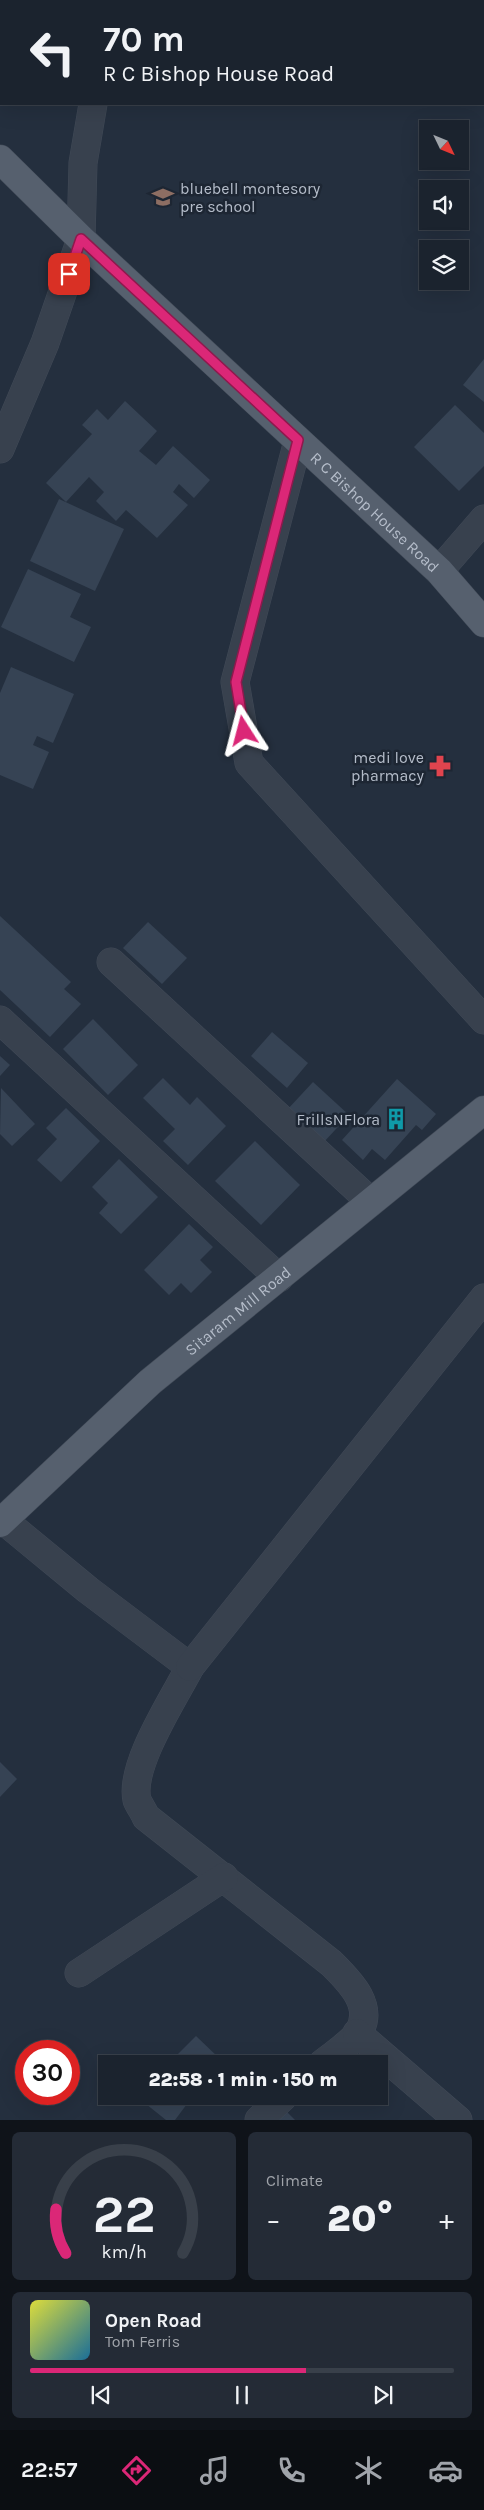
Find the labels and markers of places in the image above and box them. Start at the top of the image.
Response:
place label: bluebell montesory pre school [180,179,321,216]
school or university icon: bluebell montesory pre school [150,184,176,210]
pin [48,253,90,295]
place label: medi love pharmacy [351,748,425,785]
pharmacy icon: medi love pharmacy [427,753,453,779]
building icon: FrillsNFlora [383,1106,409,1132]
place label: FrillsNFlora [297,1110,380,1129]

